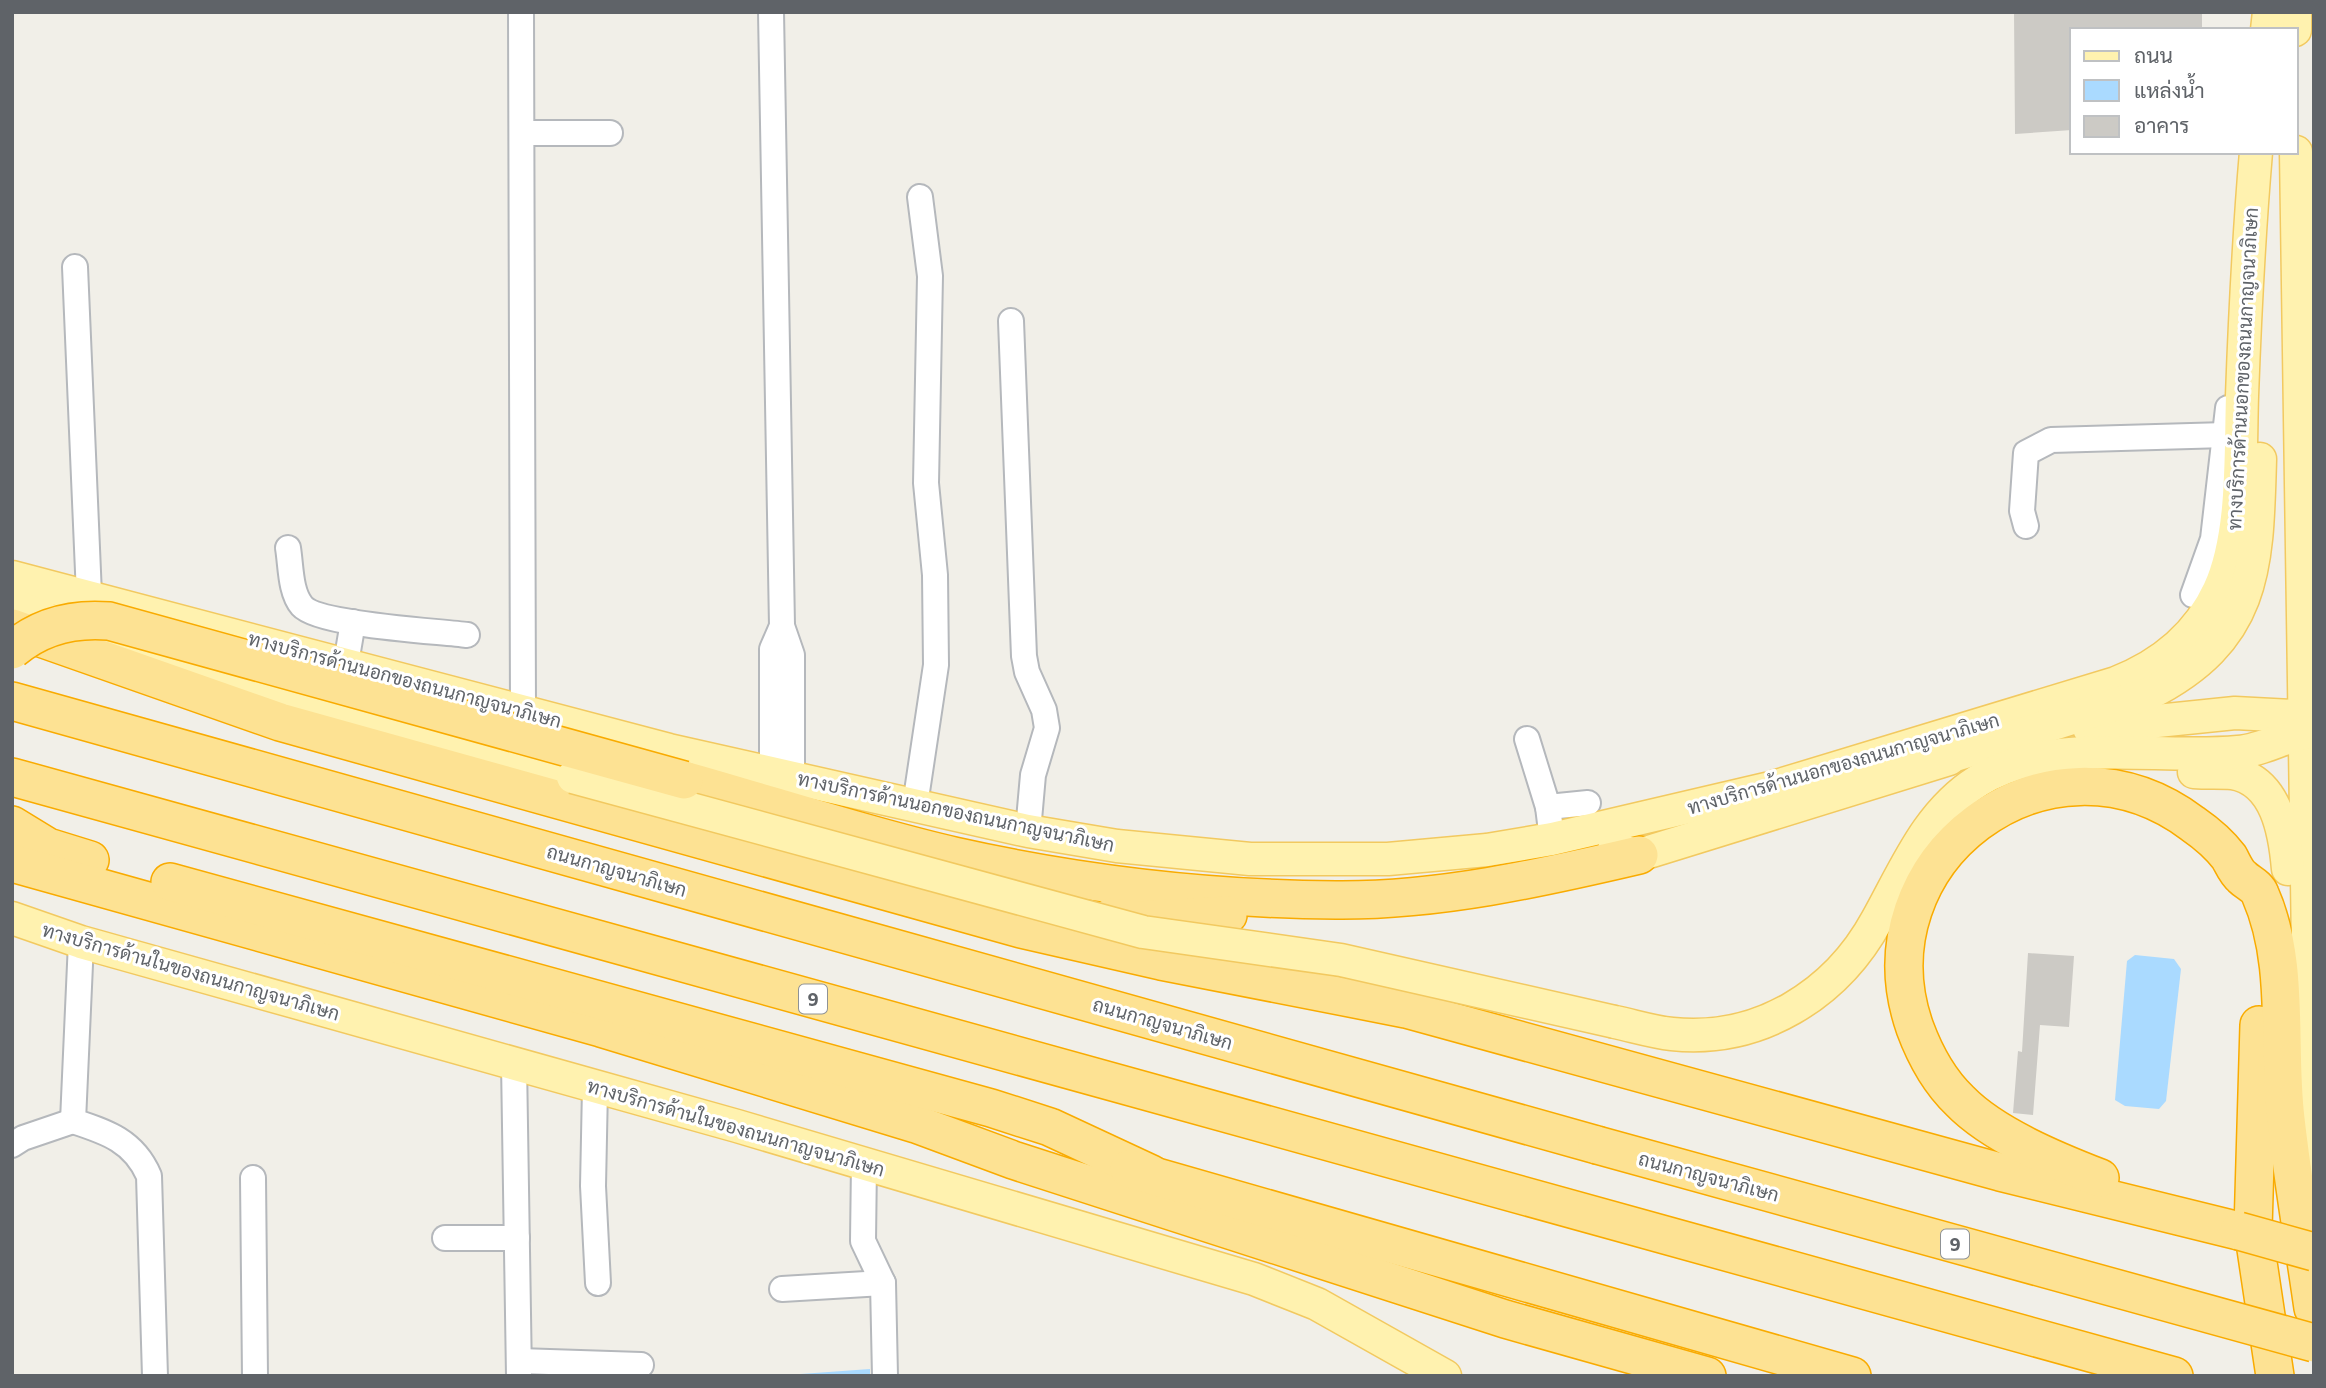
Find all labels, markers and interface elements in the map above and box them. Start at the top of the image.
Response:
legend [2070,28,2298,154]
text: ถนน [2134,42,2173,67]
text: แหล่งน้ำ [2134,73,2205,102]
text: อาคาร [2134,112,2190,137]
street label: ทางบริการด้านนอกของถนนกาญจนาภิเษก [2222,207,2263,531]
street label: ทางบริการด้านนอกของถนนกาญจนาภิเษก [246,626,564,733]
street label: ทางบริการด้านนอกของถนนกาญจนาภิเษก [1684,707,2002,820]
street label: ทางบริการด้านนอกของถนนกาญจนาภิเษก [795,766,1117,857]
street label: ถนนกาญจนาภิเษก [544,839,690,902]
street label: ทางบริการด้านในของถนนกาญจนาภิเษก [39,917,342,1026]
road number: 9 [799,984,827,1014]
street label: ถนนกาญจนาภิเษก [1090,992,1236,1055]
street label: ทางบริการด้านในของถนนกาญจนาภิเษก [584,1073,887,1182]
street label: ถนนกาญจนาภิเษก [1636,1146,1782,1207]
road number: 9 [1941,1230,1969,1259]

